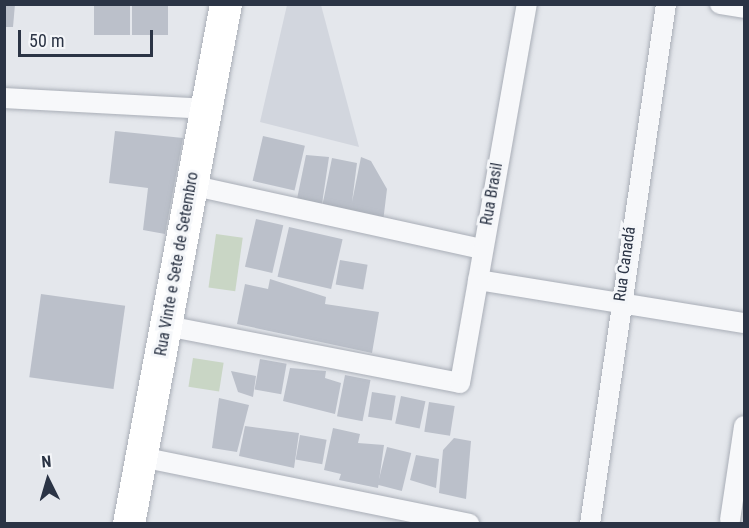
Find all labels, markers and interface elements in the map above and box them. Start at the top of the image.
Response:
scale bar [21,18,156,56]
text: 50 m [29,30,64,51]
street label: Rua Brasil [477,161,507,227]
street label: Rua Vinte e Sete de Setembro [151,170,203,358]
street label: Rua Canadá [610,225,640,303]
north arrow [18,450,78,510]
text: N [41,452,52,471]

